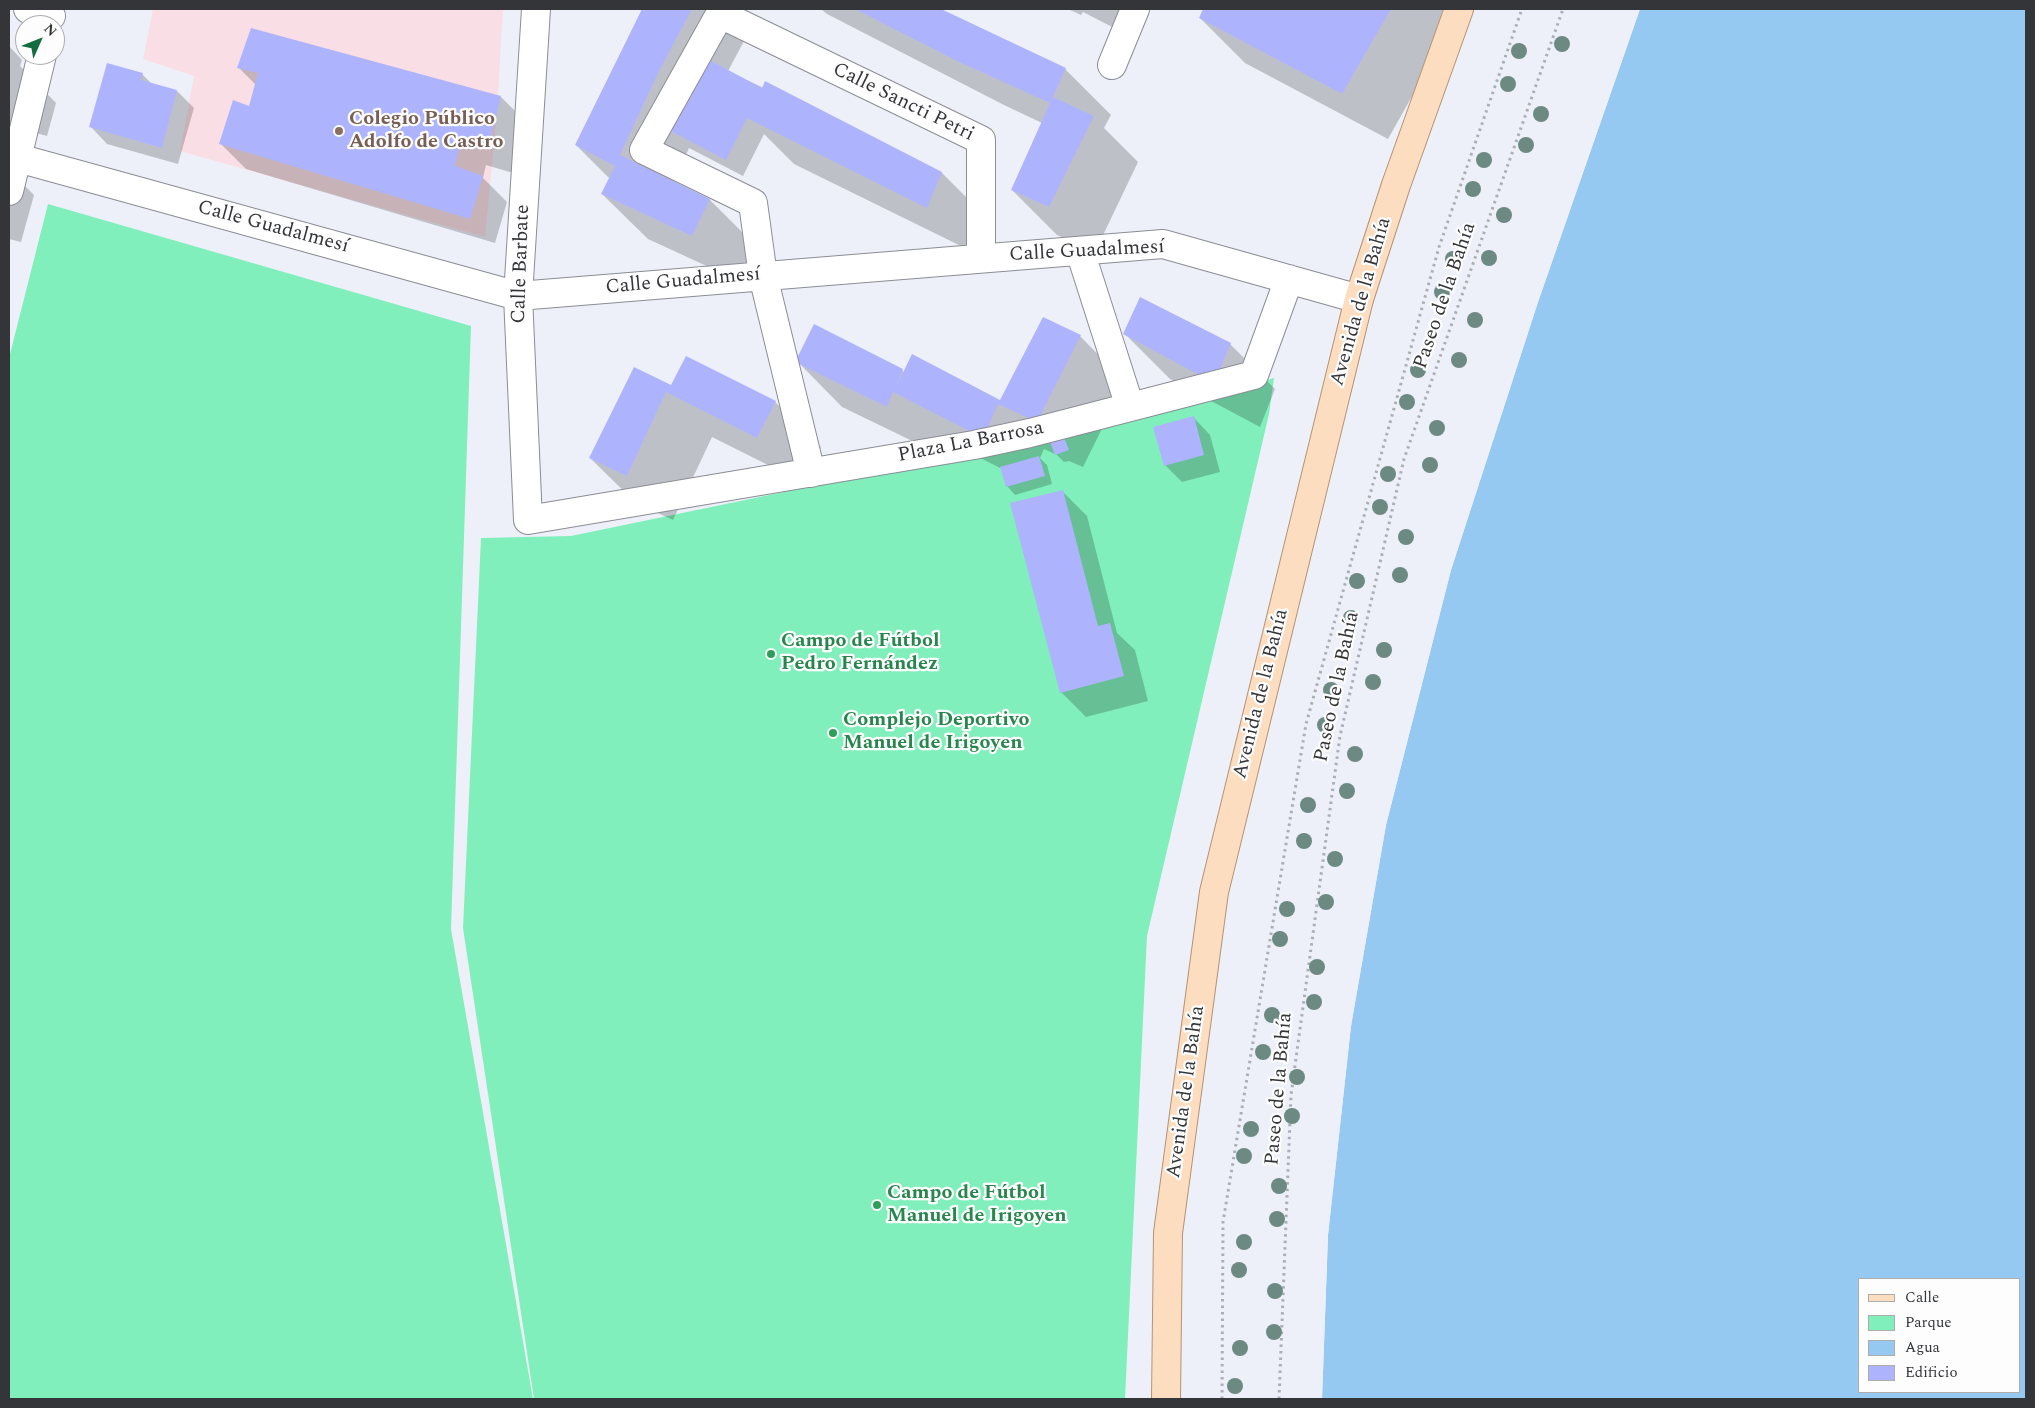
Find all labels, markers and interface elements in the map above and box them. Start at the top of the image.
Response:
north arrow [15,15,65,65]
text: N [39,19,62,41]
street label: Calle Sancti Petri [828,58,978,148]
place label: Colegio Público Adolfo de Castro [349,108,503,155]
marker: Colegio Público Adolfo de Castro [333,125,345,137]
street label: Calle Guadalmesí [195,196,351,260]
street label: Calle Barbate [508,204,536,324]
street label: Avenida de la Bahía [1326,215,1398,389]
street label: Paseo de la Bahía [1410,220,1482,372]
street label: Calle Guadalmesí [1009,236,1165,268]
street label: Calle Guadalmesí [604,263,762,301]
street label: Plaza La Barrosa [896,417,1046,469]
street label: Avenida de la Bahía [1229,607,1295,781]
street label: Paseo de la Bahía [1310,610,1366,764]
place label: Campo de Fútbol Pedro Fernández [781,630,939,677]
marker: Campo de Fútbol Pedro Fernández [765,648,777,660]
place label: Complejo Deportivo Manuel de Irigoyen [843,709,1029,756]
marker: Complejo Deportivo Manuel de Irigoyen [827,727,839,739]
street label: Avenida de la Bahía [1163,1004,1211,1180]
street label: Paseo de la Bahía [1261,1012,1299,1166]
place label: Campo de Fútbol Manuel de Irigoyen [887,1182,1067,1229]
marker: Campo de Fútbol Manuel de Irigoyen [871,1199,883,1211]
legend [1858,1278,2020,1393]
text: Calle [1905,1286,1939,1309]
text: Parque [1905,1311,1952,1334]
text: Agua [1905,1336,1940,1359]
text: Edificio [1905,1361,1958,1384]

